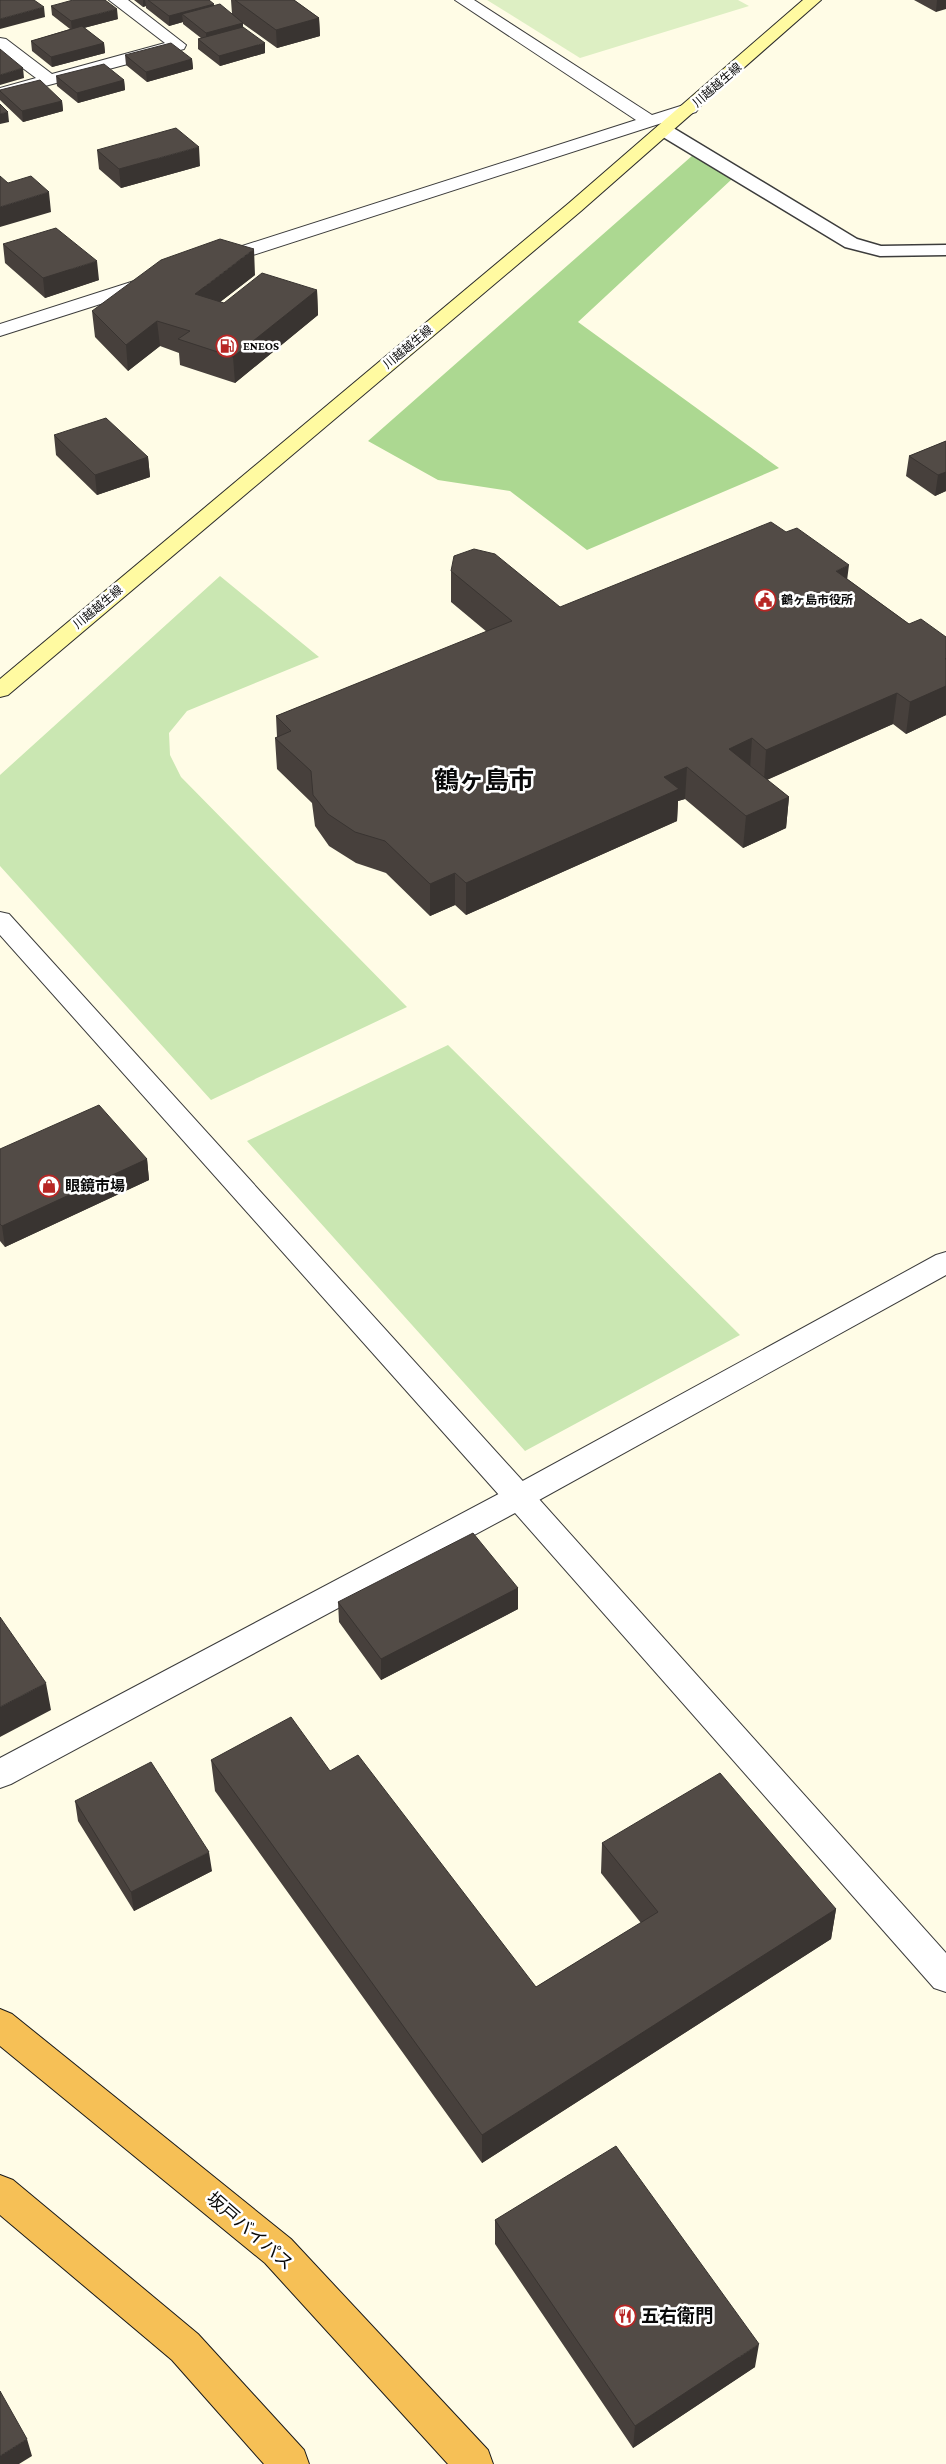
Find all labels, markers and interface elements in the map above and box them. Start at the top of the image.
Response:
street label: 川越越生線 [690,60,744,110]
street label: 川越越生線 [381,322,435,372]
fuel station icon: ENEOS [215,334,239,358]
place label: ENEOS [243,339,279,353]
street label: 川越越生線 [71,582,125,632]
public building icon: 鶴ヶ島市役所 [753,588,777,612]
place label: 鶴ヶ島市役所 [781,593,853,607]
district label: 鶴ヶ島市 [434,767,534,794]
shop icon: 眼鏡市場 [37,1174,61,1198]
place label: 眼鏡市場 [65,1178,125,1194]
street label: 坂戸バイパス [203,2188,297,2274]
restaurant icon: 五右衛門 [613,2304,637,2328]
place label: 五右衛門 [641,2305,713,2326]

